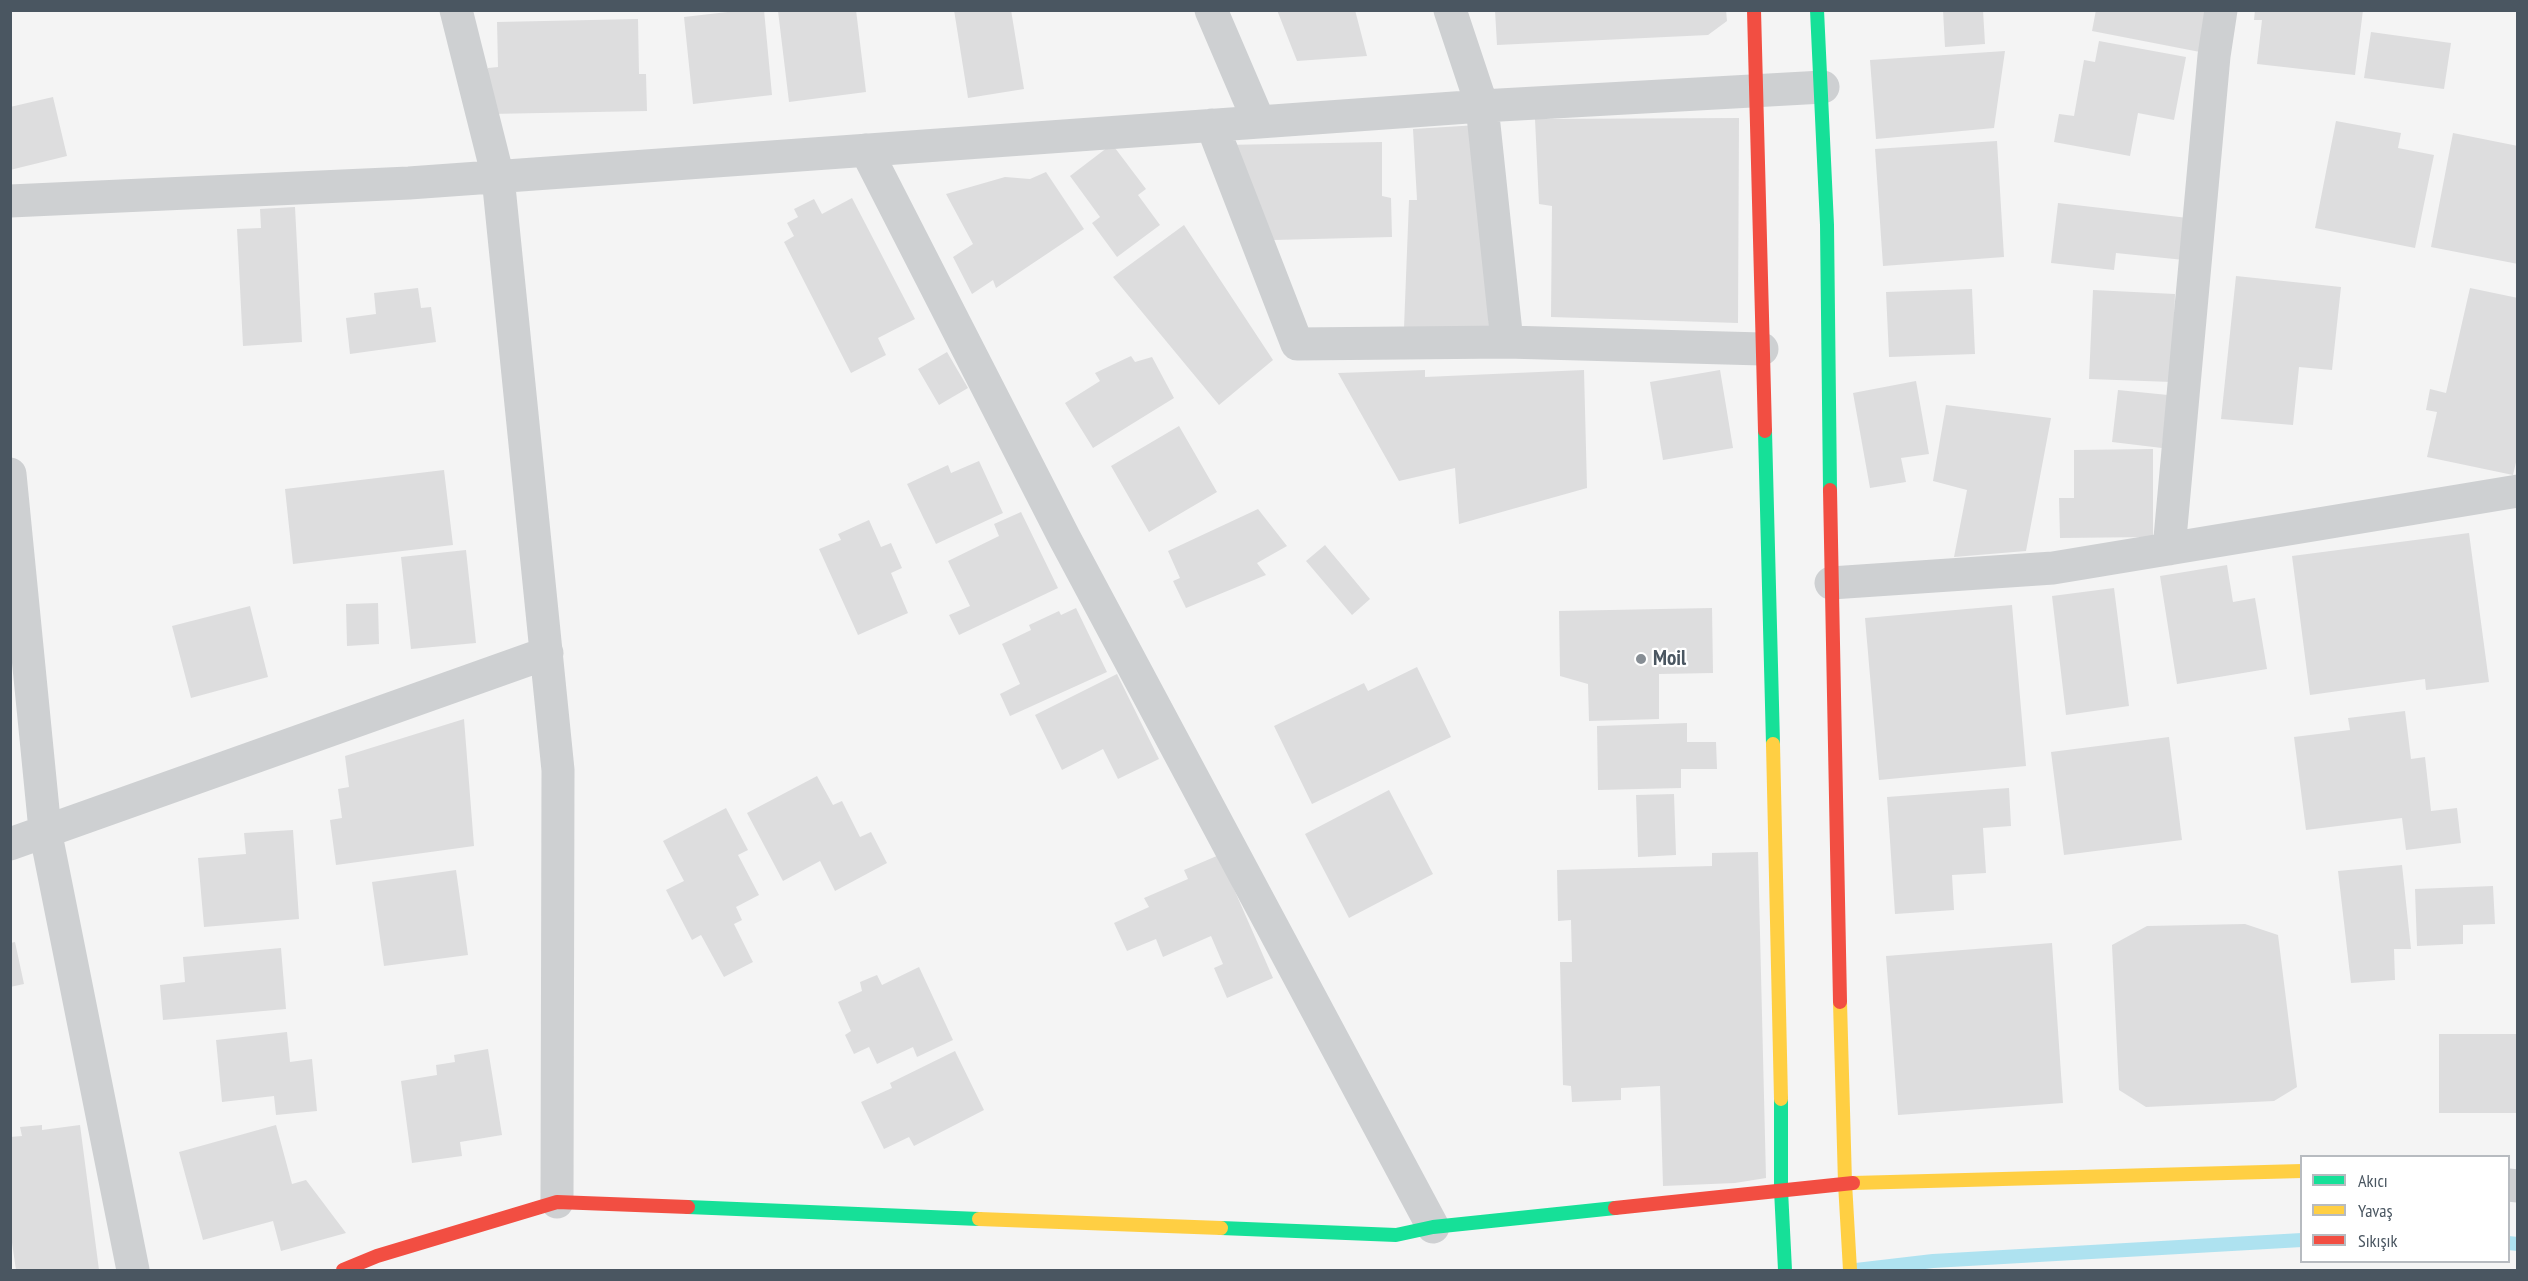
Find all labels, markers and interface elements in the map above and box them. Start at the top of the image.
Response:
place label: Moil [1653,646,1686,672]
marker: Moil [1634,652,1648,666]
legend [2300,1155,2510,1263]
text: Akıcı [2358,1169,2388,1192]
text: Yavaş [2358,1199,2393,1222]
text: Sıkışık [2358,1229,2397,1252]

